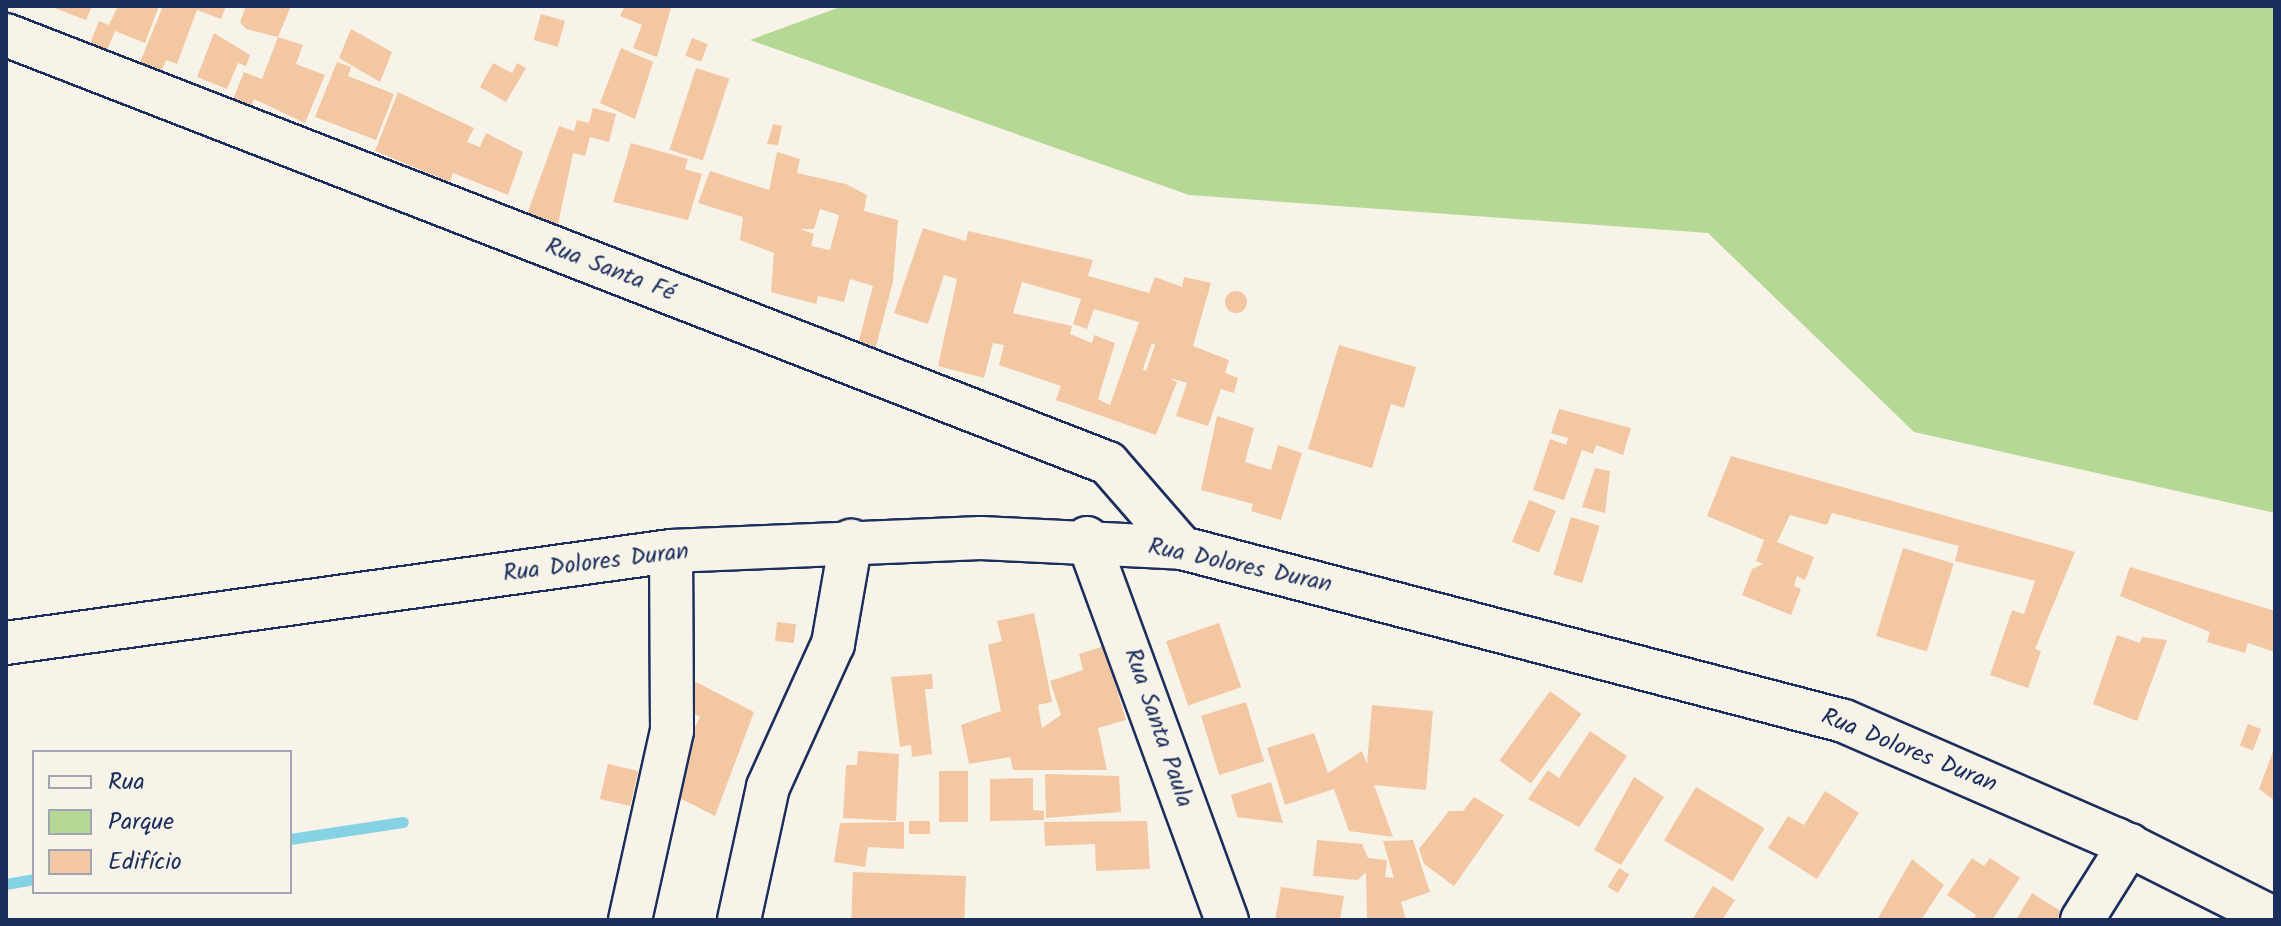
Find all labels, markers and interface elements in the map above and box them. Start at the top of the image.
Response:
street label: Rua Santa Fé [541,232,679,308]
street label: Rua Dolores Duran [1145,532,1335,600]
street label: Rua Dolores Duran [501,537,691,589]
street label: Rua Santa Paula [1117,645,1199,811]
street label: Rua Dolores Duran [1817,703,2001,799]
legend [32,750,292,894]
text: Rua [108,763,145,802]
text: Parque [108,803,174,842]
text: Edifício [108,843,182,882]

